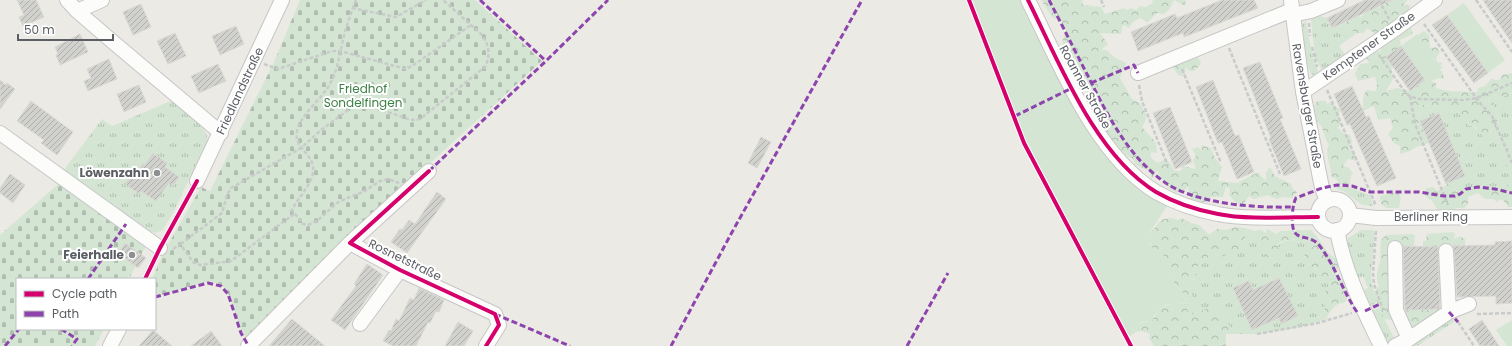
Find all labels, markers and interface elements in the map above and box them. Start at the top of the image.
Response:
street label: Kemptener Straße [1319,7,1418,84]
scale bar [18,16,113,42]
text: 50 m [24,21,55,38]
street label: Roanner Straße [1055,42,1115,132]
street label: Ravensburger Straße [1288,42,1327,170]
street label: Friedlandstraße [212,44,267,137]
park label: Friedhof Sondelfingen [324,80,402,111]
place label: Löwenzahn [79,164,149,181]
marker: Löwenzahn [152,168,162,178]
street label: Berliner Ring [1394,208,1468,225]
street label: Rosnetstraße [366,234,445,285]
place label: Feierhalle [63,246,125,263]
marker: Feierhalle [127,250,137,260]
legend [16,278,156,330]
text: Cycle path [52,285,117,302]
text: Path [52,305,79,322]

